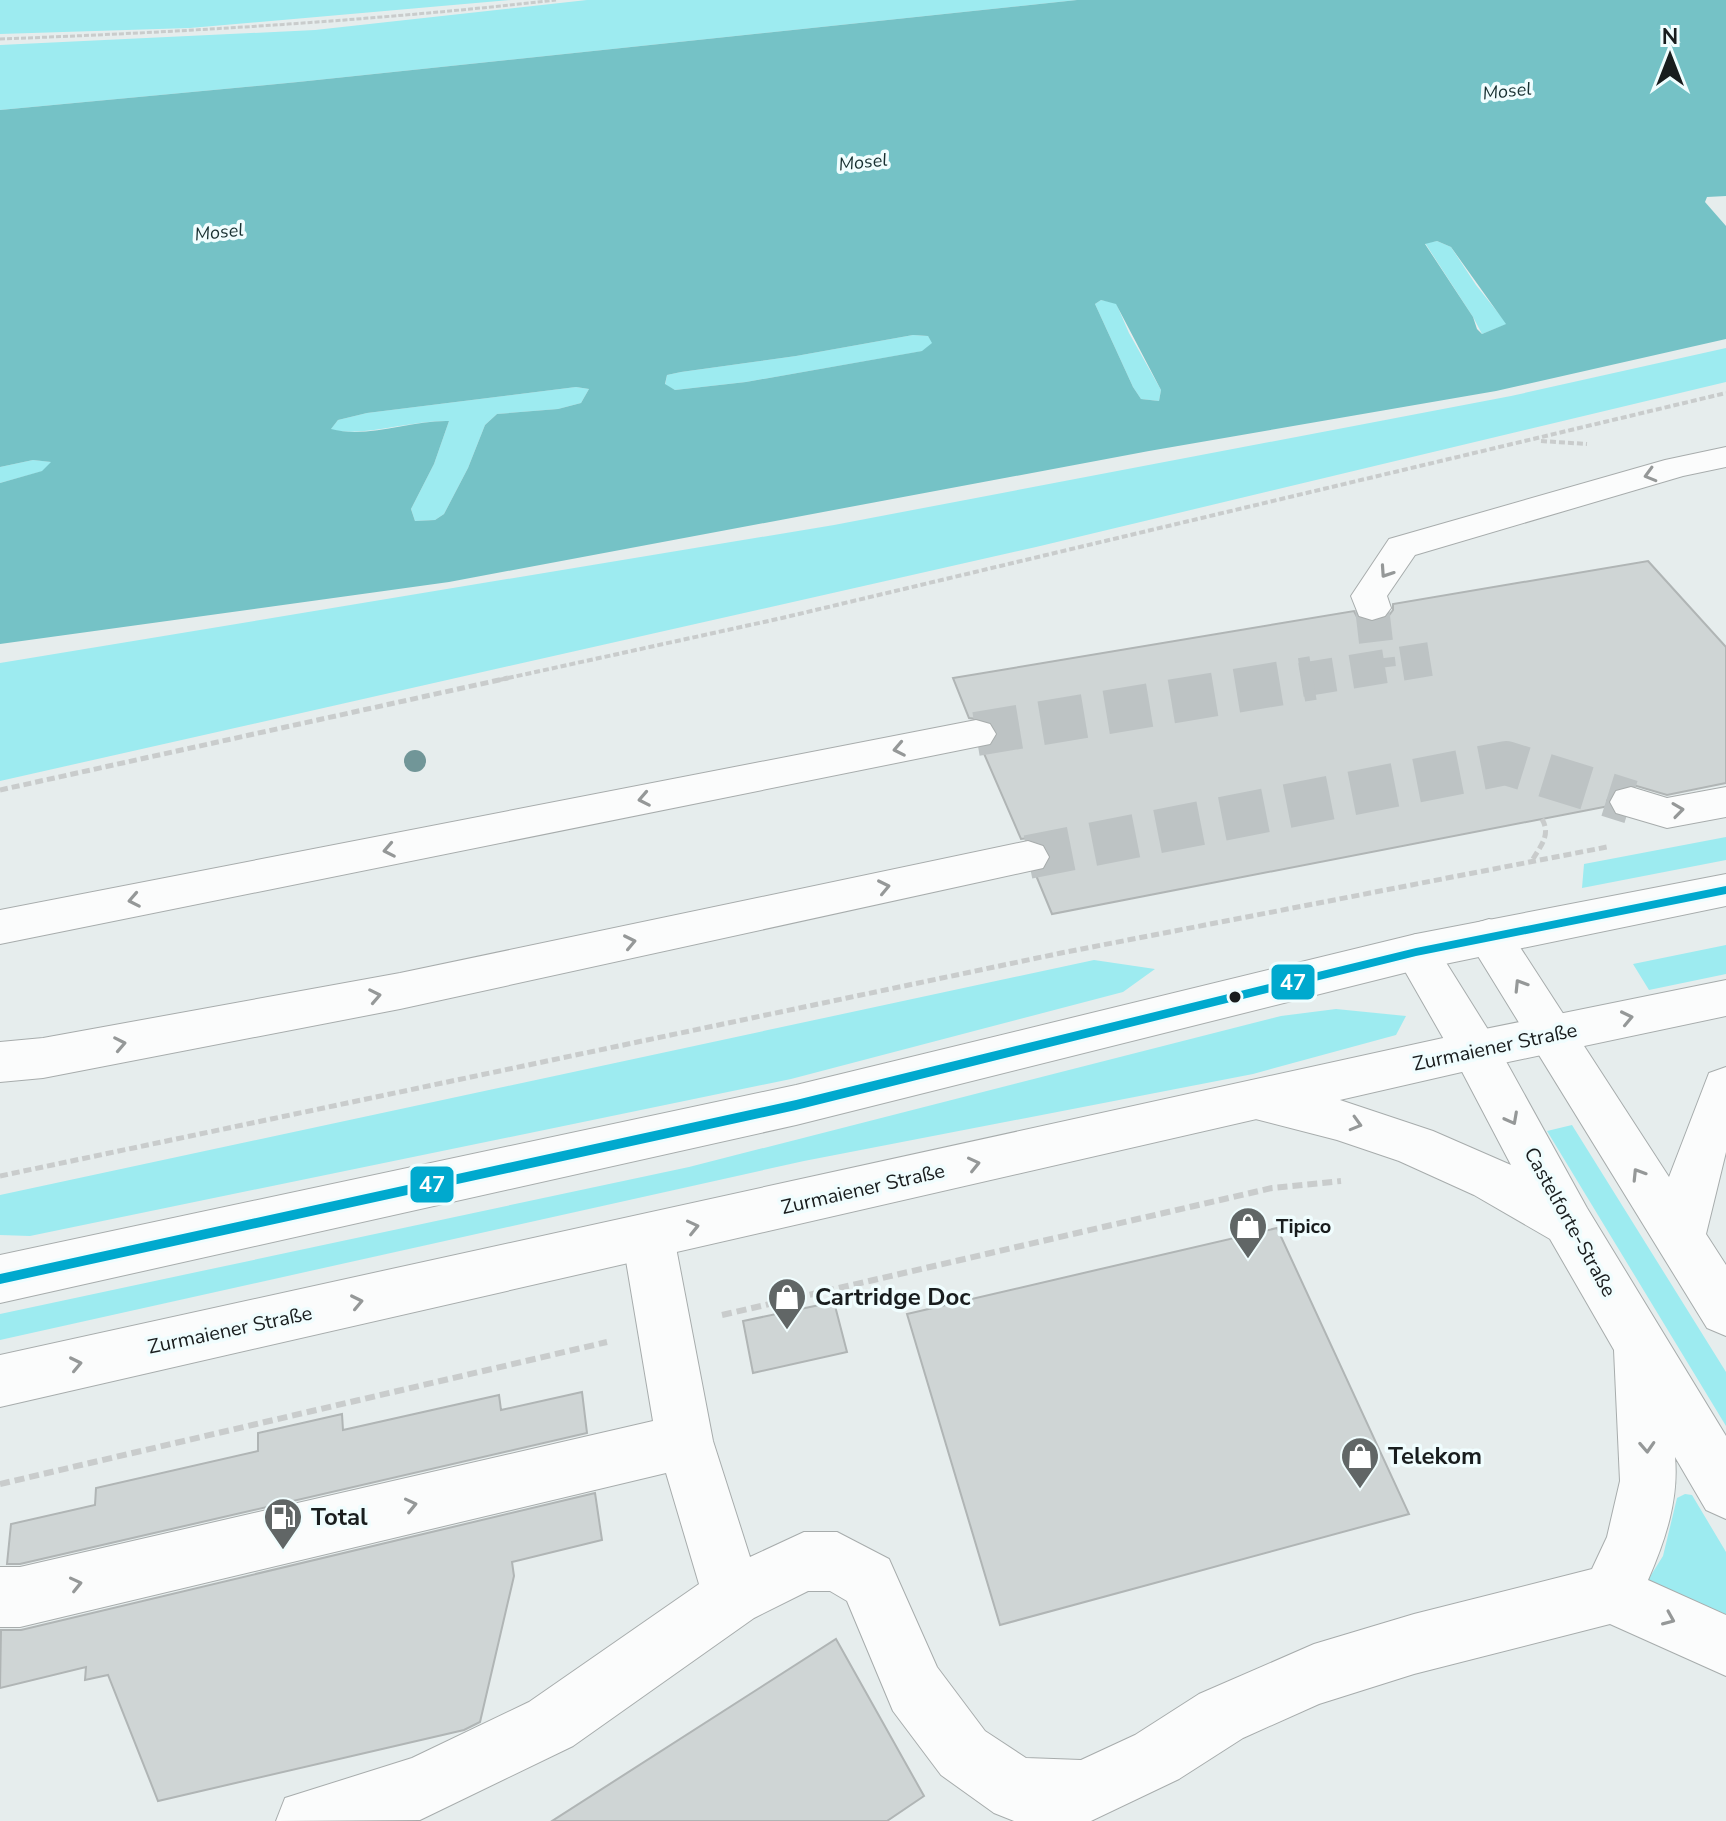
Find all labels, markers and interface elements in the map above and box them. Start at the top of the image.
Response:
north arrow [1630,16,1710,96]
text: N [1662,22,1678,52]
water label: Mosel [1481,77,1533,105]
water label: Mosel [837,148,889,176]
water label: Mosel [193,218,245,246]
one-way arrow [1644,466,1658,482]
one-way arrow [1380,563,1395,577]
one-way arrow [893,740,906,757]
one-way arrow [638,790,651,807]
one-way arrow [1671,802,1685,819]
one-way arrow [382,840,396,857]
one-way arrow [876,879,890,896]
one-way arrow [128,891,141,908]
one-way arrow [622,934,636,951]
line badge: 47 [1270,963,1316,1001]
text: 47 [1280,968,1306,998]
one-way arrow [1515,979,1530,994]
one-way arrow [368,988,382,1005]
unlabelled marker [1227,989,1243,1005]
one-way arrow [1620,1010,1634,1027]
street label: Zurmaiener Straße [1410,1016,1580,1078]
one-way arrow [113,1036,126,1053]
one-way arrow [1502,1110,1518,1125]
one-way arrow [1349,1114,1363,1131]
street label: Castelforte-Straße [1518,1142,1622,1302]
one-way arrow [967,1156,980,1173]
street label: Zurmaiener Straße [779,1157,947,1221]
line badge: 47 [409,1165,455,1204]
one-way arrow [1632,1168,1647,1182]
text: 47 [419,1170,445,1200]
shop icon: Tipico [1227,1205,1269,1260]
place label: Tipico [1276,1213,1331,1240]
one-way arrow [686,1219,700,1236]
shop icon: Cartridge Doc [766,1276,808,1331]
place label: Cartridge Doc [815,1281,971,1313]
one-way arrow [350,1294,364,1311]
street label: Zurmaiener Straße [145,1299,315,1361]
one-way arrow [69,1356,82,1373]
shop icon: Telekom [1339,1435,1381,1490]
place label: Telekom [1388,1440,1482,1472]
one-way arrow [1639,1441,1656,1454]
fuel station icon: Total [262,1496,304,1551]
one-way arrow [404,1498,418,1515]
place label: Total [311,1501,368,1533]
one-way arrow [69,1576,83,1593]
one-way arrow [1661,1609,1675,1625]

